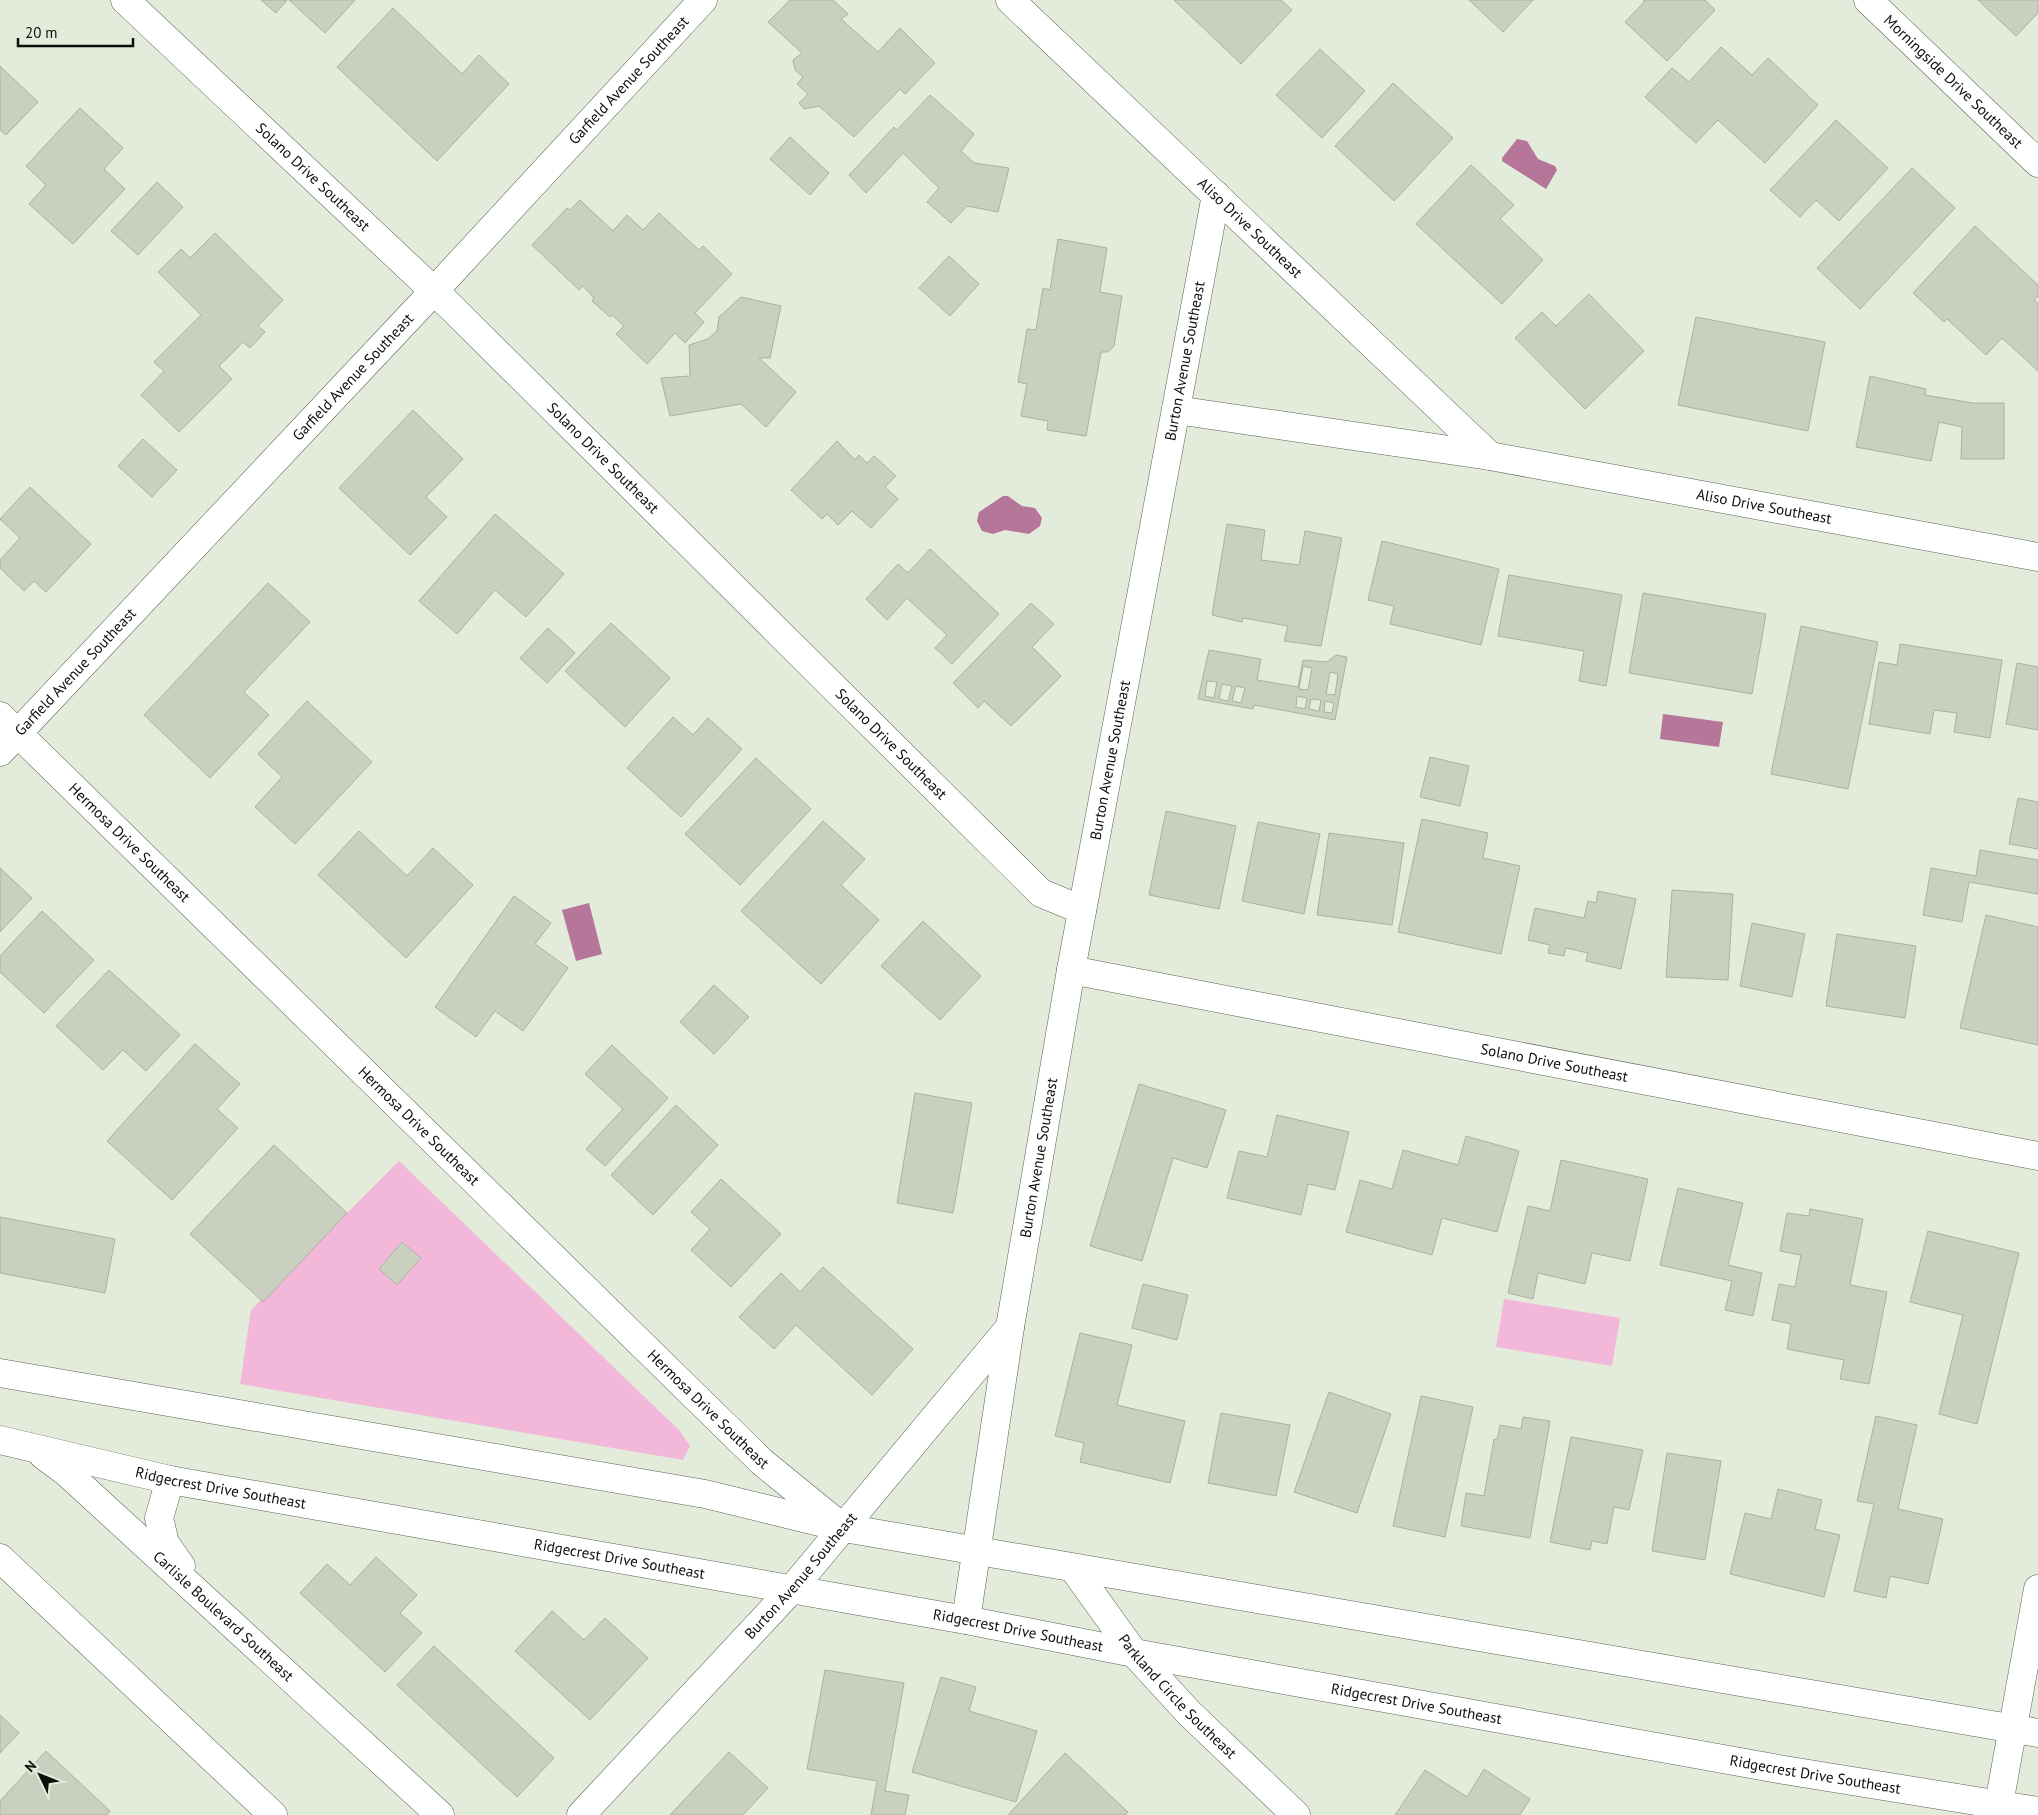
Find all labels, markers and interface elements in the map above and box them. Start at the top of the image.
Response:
street label: Morningside Drive Southeast [1880,10,2027,152]
street label: Garfield Avenue Southeast [564,12,692,148]
scale bar [18,15,132,47]
text: 20 m [25,23,58,42]
street label: Solano Drive Southeast [252,118,374,235]
street label: Aliso Drive Southeast [1194,173,1307,282]
street label: Burton Avenue Southeast [1160,280,1209,442]
street label: Garfield Avenue Southeast [288,309,417,444]
street label: Solano Drive Southeast [544,398,663,517]
street label: Aliso Drive Southeast [1695,484,1833,528]
street label: Garfield Avenue Southeast [10,604,140,739]
street label: Burton Avenue Southeast [1086,679,1134,841]
street label: Solano Drive Southeast [832,684,951,803]
street label: Hermosa Drive Southeast [65,779,194,906]
street label: Solano Drive Southeast [1479,1039,1630,1086]
street label: Hermosa Drive Southeast [354,1062,484,1189]
street label: Burton Avenue Southeast [1015,1076,1061,1239]
street label: Hermosa Drive Southeast [644,1345,773,1473]
street label: Ridgecrest Drive Southeast [134,1462,308,1513]
street label: Burton Avenue Southeast [740,1508,861,1643]
street label: Ridgecrest Drive Southeast [533,1534,706,1583]
street label: Carlisle Boulevard Southeast [149,1547,298,1685]
street label: Ridgecrest Drive Southeast [932,1604,1105,1656]
street label: Parkland Circle Southeast [1115,1630,1241,1762]
street label: Ridgecrest Drive Southeast [1330,1679,1503,1728]
north arrow [15,1750,65,1800]
street label: Ridgecrest Drive Southeast [1728,1750,1902,1798]
text: N [21,1757,40,1776]

